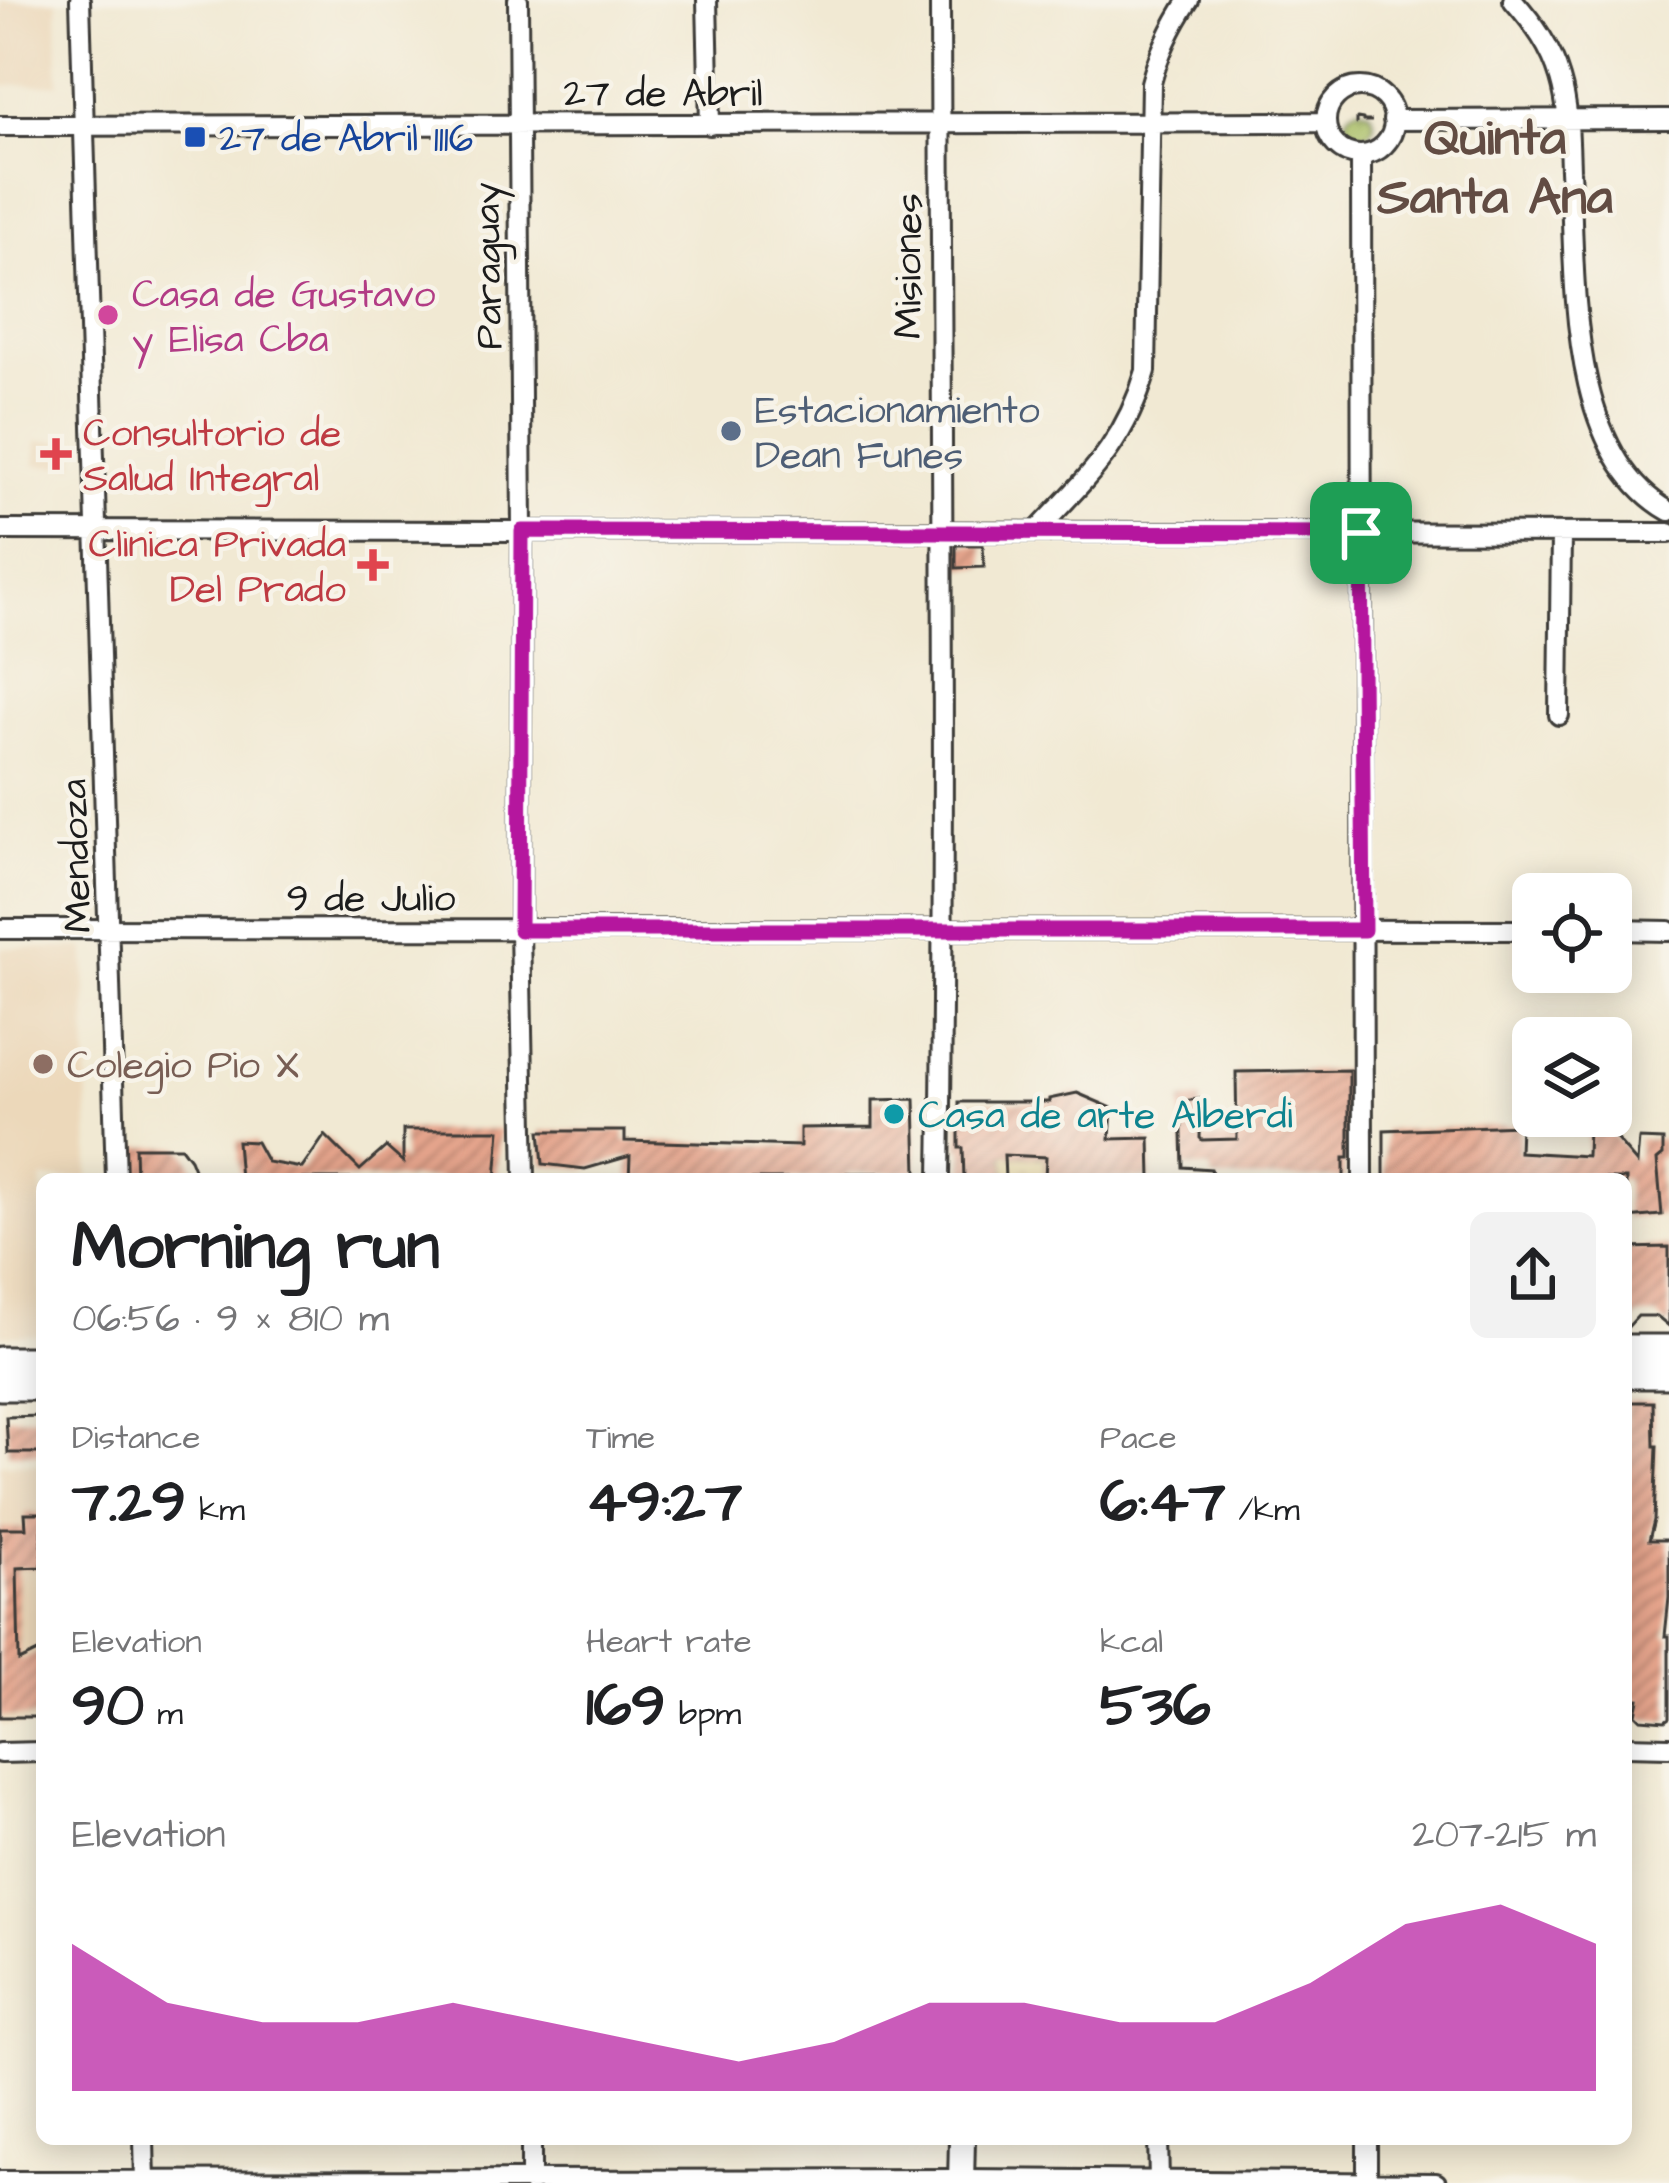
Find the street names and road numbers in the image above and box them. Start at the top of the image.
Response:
street label: 27 de Abril [563,68,763,122]
street label: Paraguay [461,182,518,350]
street label: Misiones [883,193,937,339]
street label: Mendoza [47,778,107,934]
street label: 9 de Julio [287,873,456,927]

